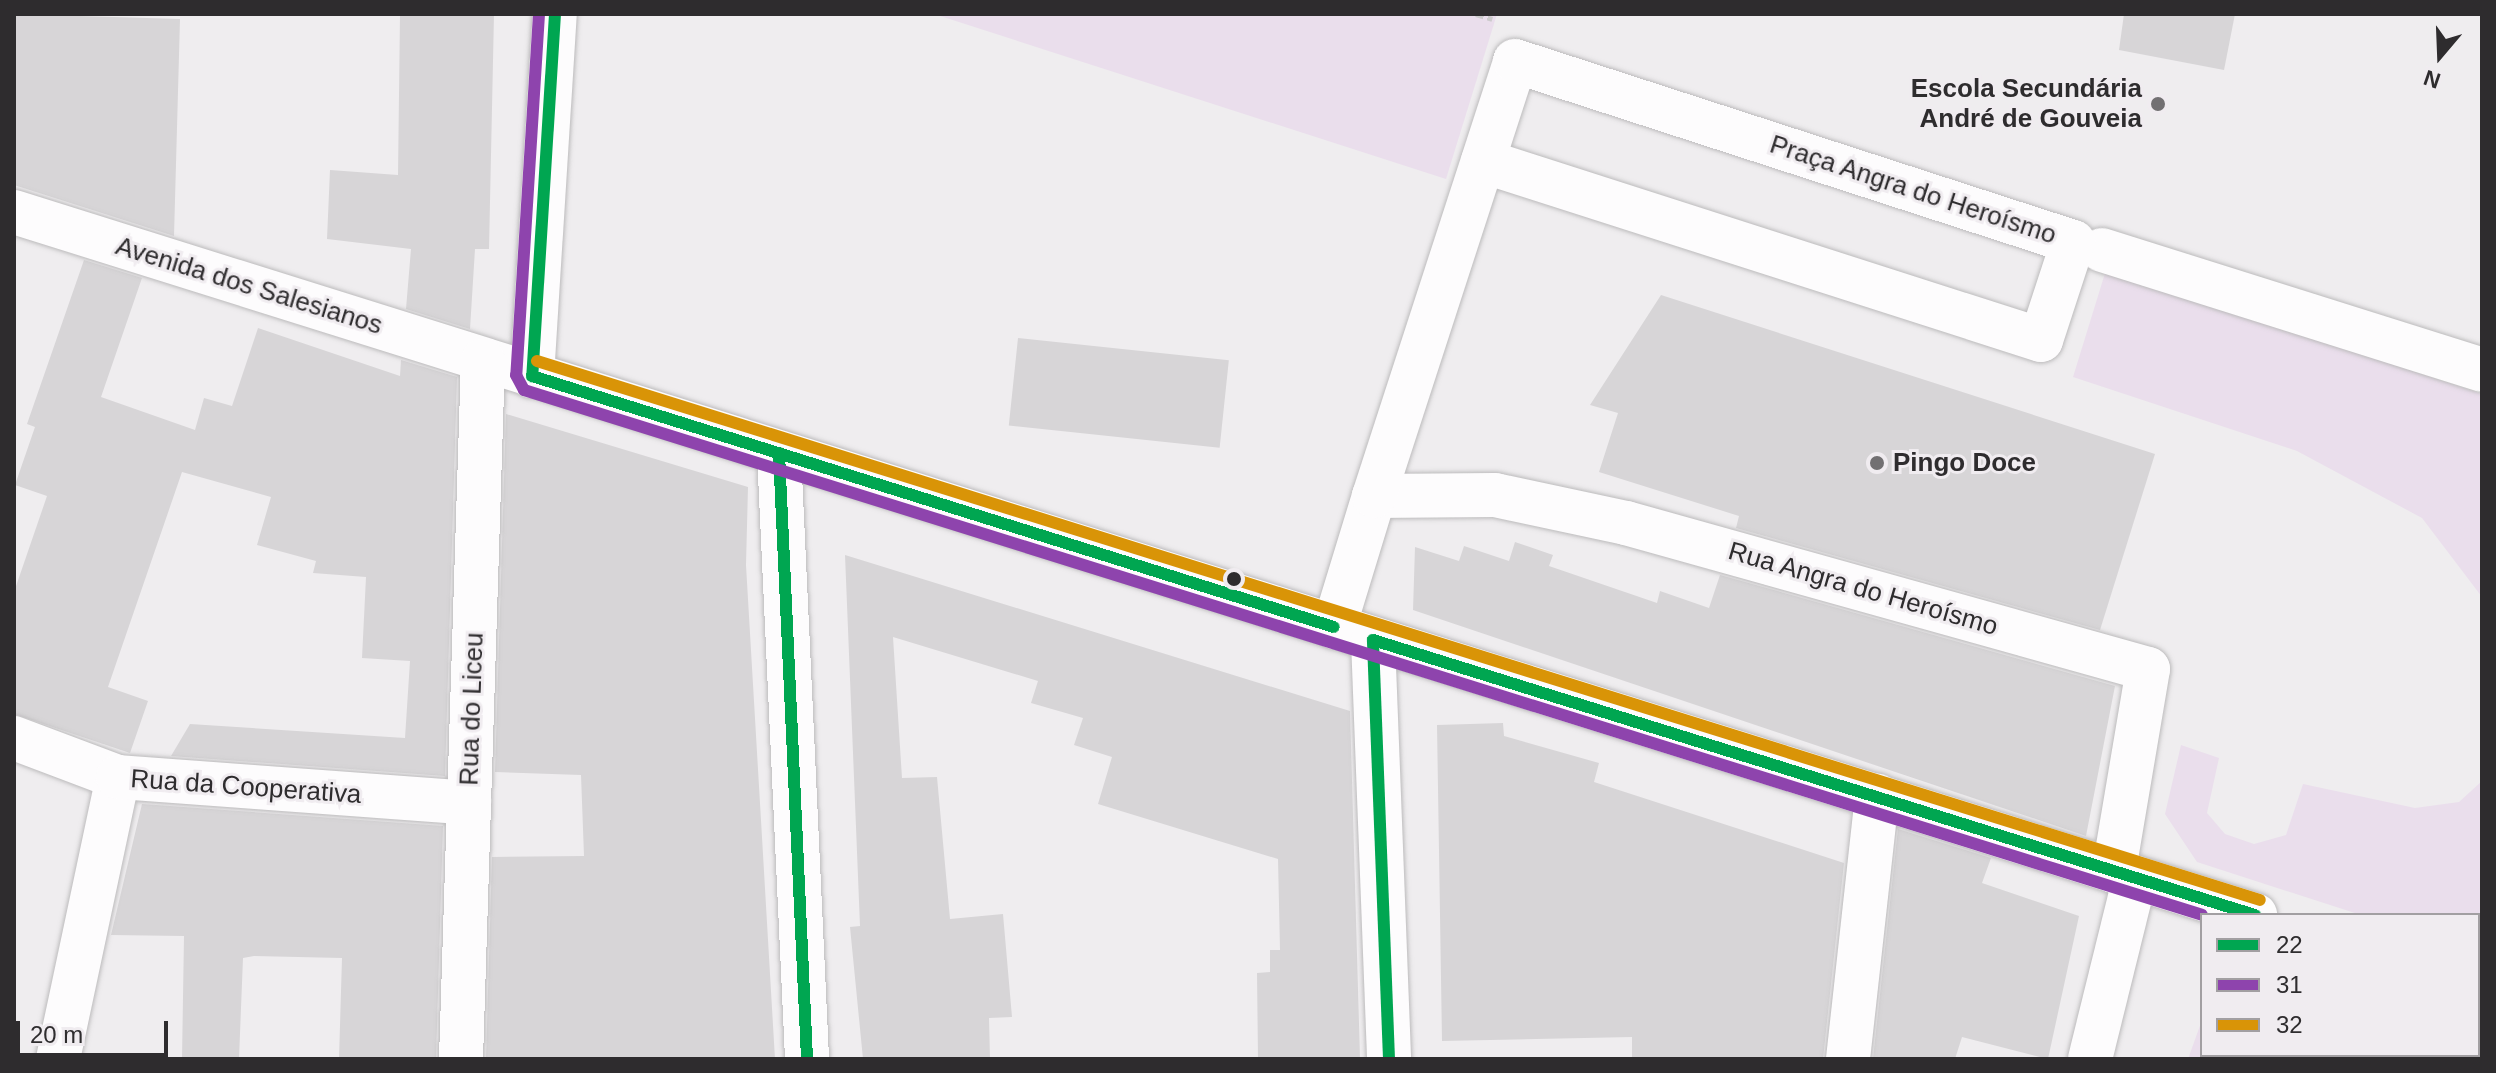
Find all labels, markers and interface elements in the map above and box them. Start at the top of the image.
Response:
north arrow [2400,16,2480,96]
text: N [2420,65,2444,94]
place label: Escola Secundária André de Gouveia [1911,73,2142,134]
marker: Escola Secundária André de Gouveia [2149,95,2167,113]
street label: Praça Angra do Heroísmo [1765,129,2061,251]
street label: Avenida dos Salesianos [112,231,386,341]
place label: Pingo Doce [1893,447,2036,479]
marker: Pingo Doce [1868,454,1886,472]
street label: Rua Angra do Heroísmo [1724,535,2002,643]
unlabelled marker [1226,571,1242,587]
street label: Rua do Liceu [454,632,490,786]
street label: Rua da Cooperativa [130,763,362,811]
legend [2200,913,2480,1057]
text: 22 [2276,931,2303,958]
text: 31 [2276,971,2303,998]
scale bar [20,1005,172,1055]
text: 32 [2276,1011,2303,1038]
text: 20 m [30,1021,83,1048]

